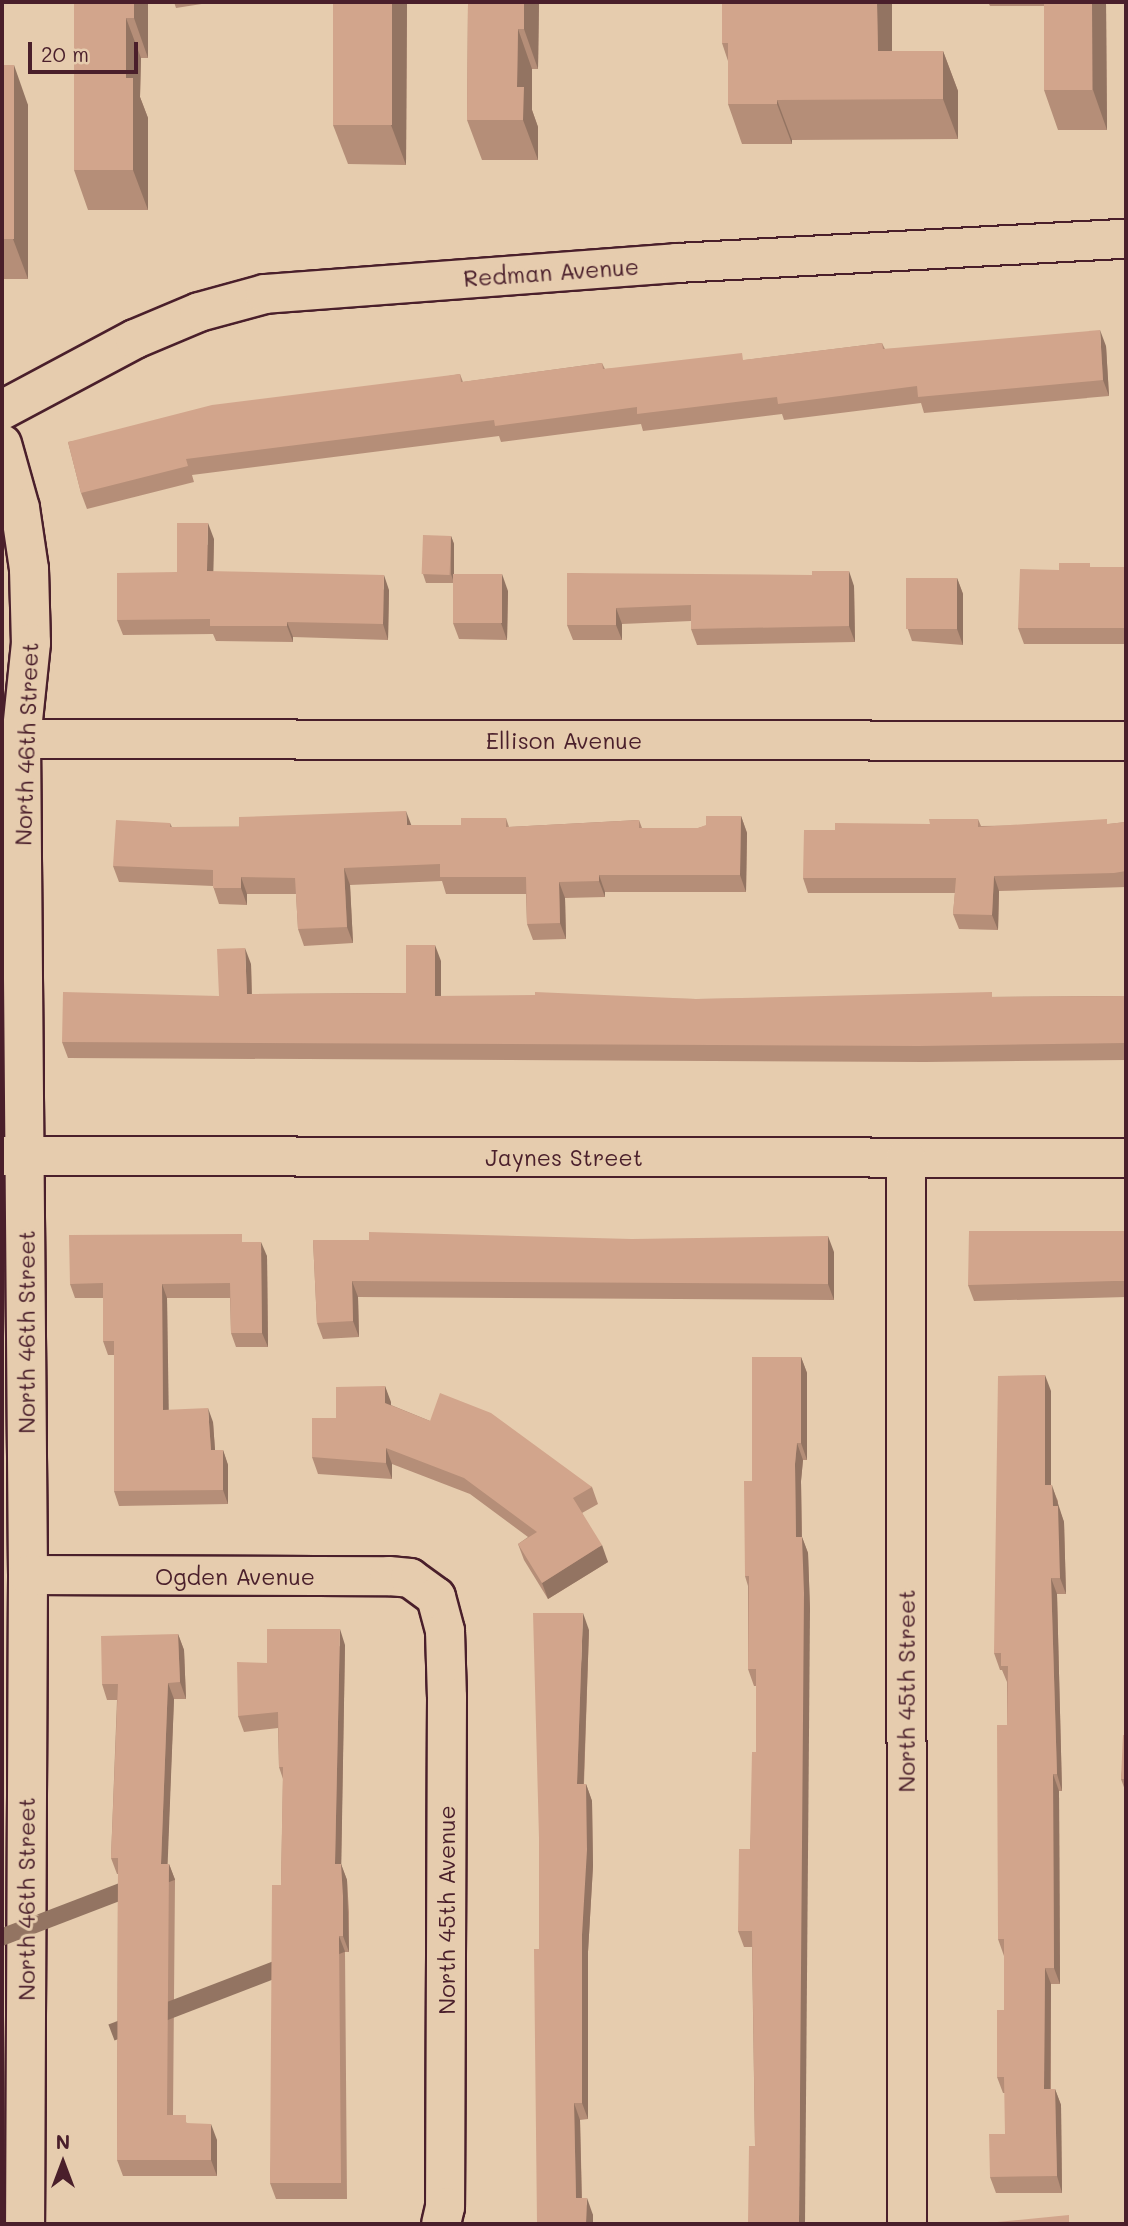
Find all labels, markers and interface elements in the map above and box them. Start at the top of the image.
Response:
scale bar [32,28,142,72]
text: 20 m [41,40,89,67]
street label: Redman Avenue [462,252,640,292]
street label: North 46th Street [9,642,43,846]
street label: Ellison Avenue [486,726,642,754]
street label: Jaynes Street [485,1143,643,1171]
street label: North 46th Street [12,1230,40,1434]
street label: Ogden Avenue [155,1562,315,1590]
street label: North 45th Street [892,1589,920,1793]
street label: North 46th Street [12,1797,40,2001]
street label: North 45th Avenue [432,1805,460,2015]
north arrow [28,2128,98,2198]
text: N [56,2129,70,2154]

